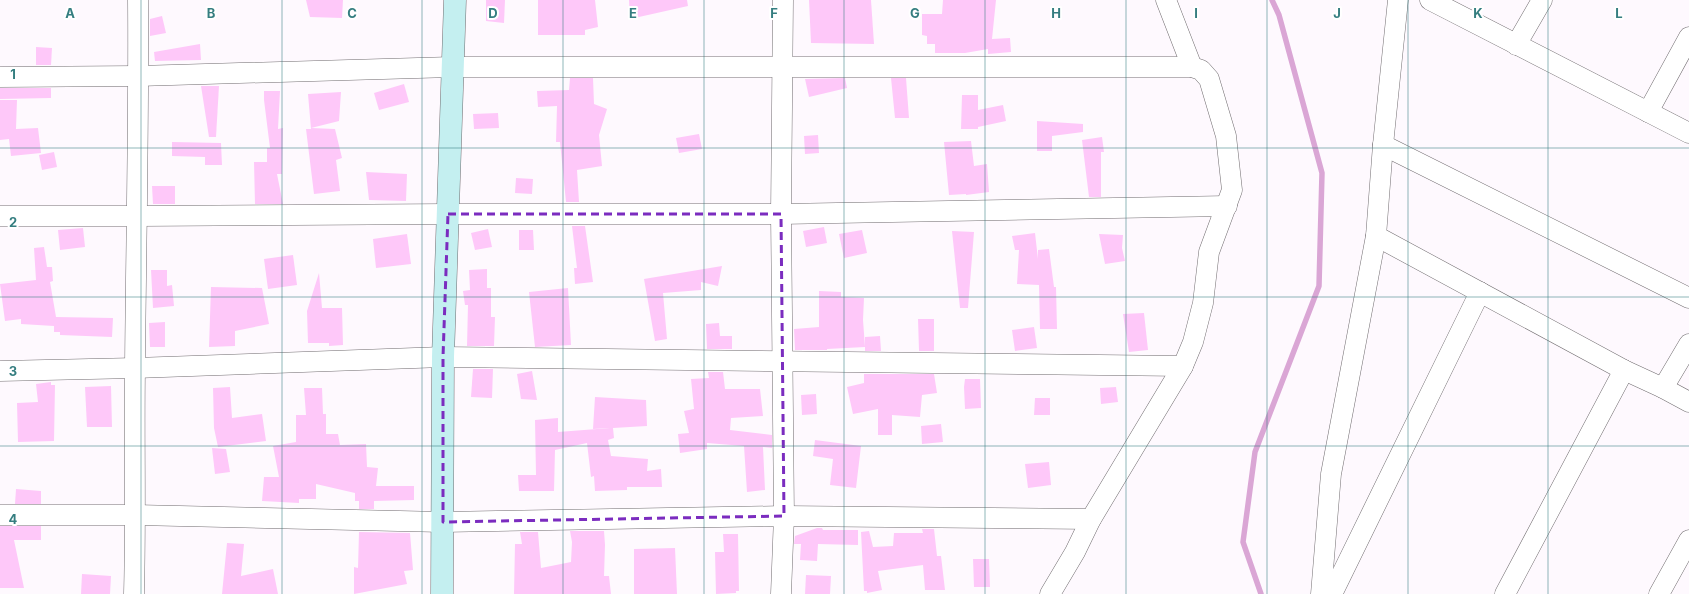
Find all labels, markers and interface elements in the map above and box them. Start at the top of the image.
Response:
text: A [65,5,75,21]
text: B [207,5,216,21]
text: C [347,5,357,21]
text: D [488,5,498,21]
text: E [629,5,637,21]
text: F [770,5,778,21]
text: G [910,5,920,21]
text: H [1051,5,1061,21]
text: I [1194,5,1198,21]
text: J [1333,5,1341,21]
text: K [1473,5,1483,21]
text: L [1615,5,1623,21]
text: 1 [10,66,16,82]
text: 2 [9,214,17,230]
text: 3 [9,363,17,379]
text: 4 [9,511,18,527]

